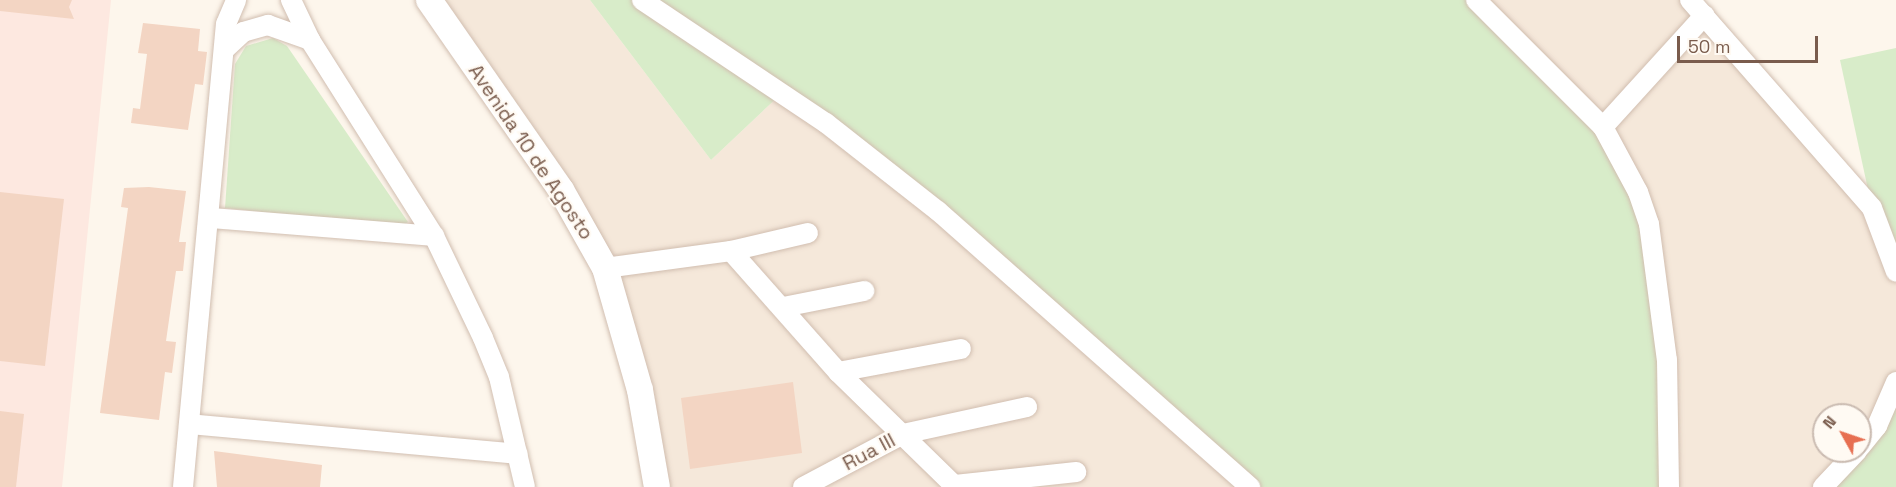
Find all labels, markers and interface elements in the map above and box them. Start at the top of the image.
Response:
scale bar [1680,24,1821,62]
text: 50 m [1688,35,1730,58]
street label: Avenida 10 de Agosto [463,60,599,244]
north arrow [1812,403,1872,463]
text: N [1818,412,1841,433]
street label: Rua III [839,428,899,476]

